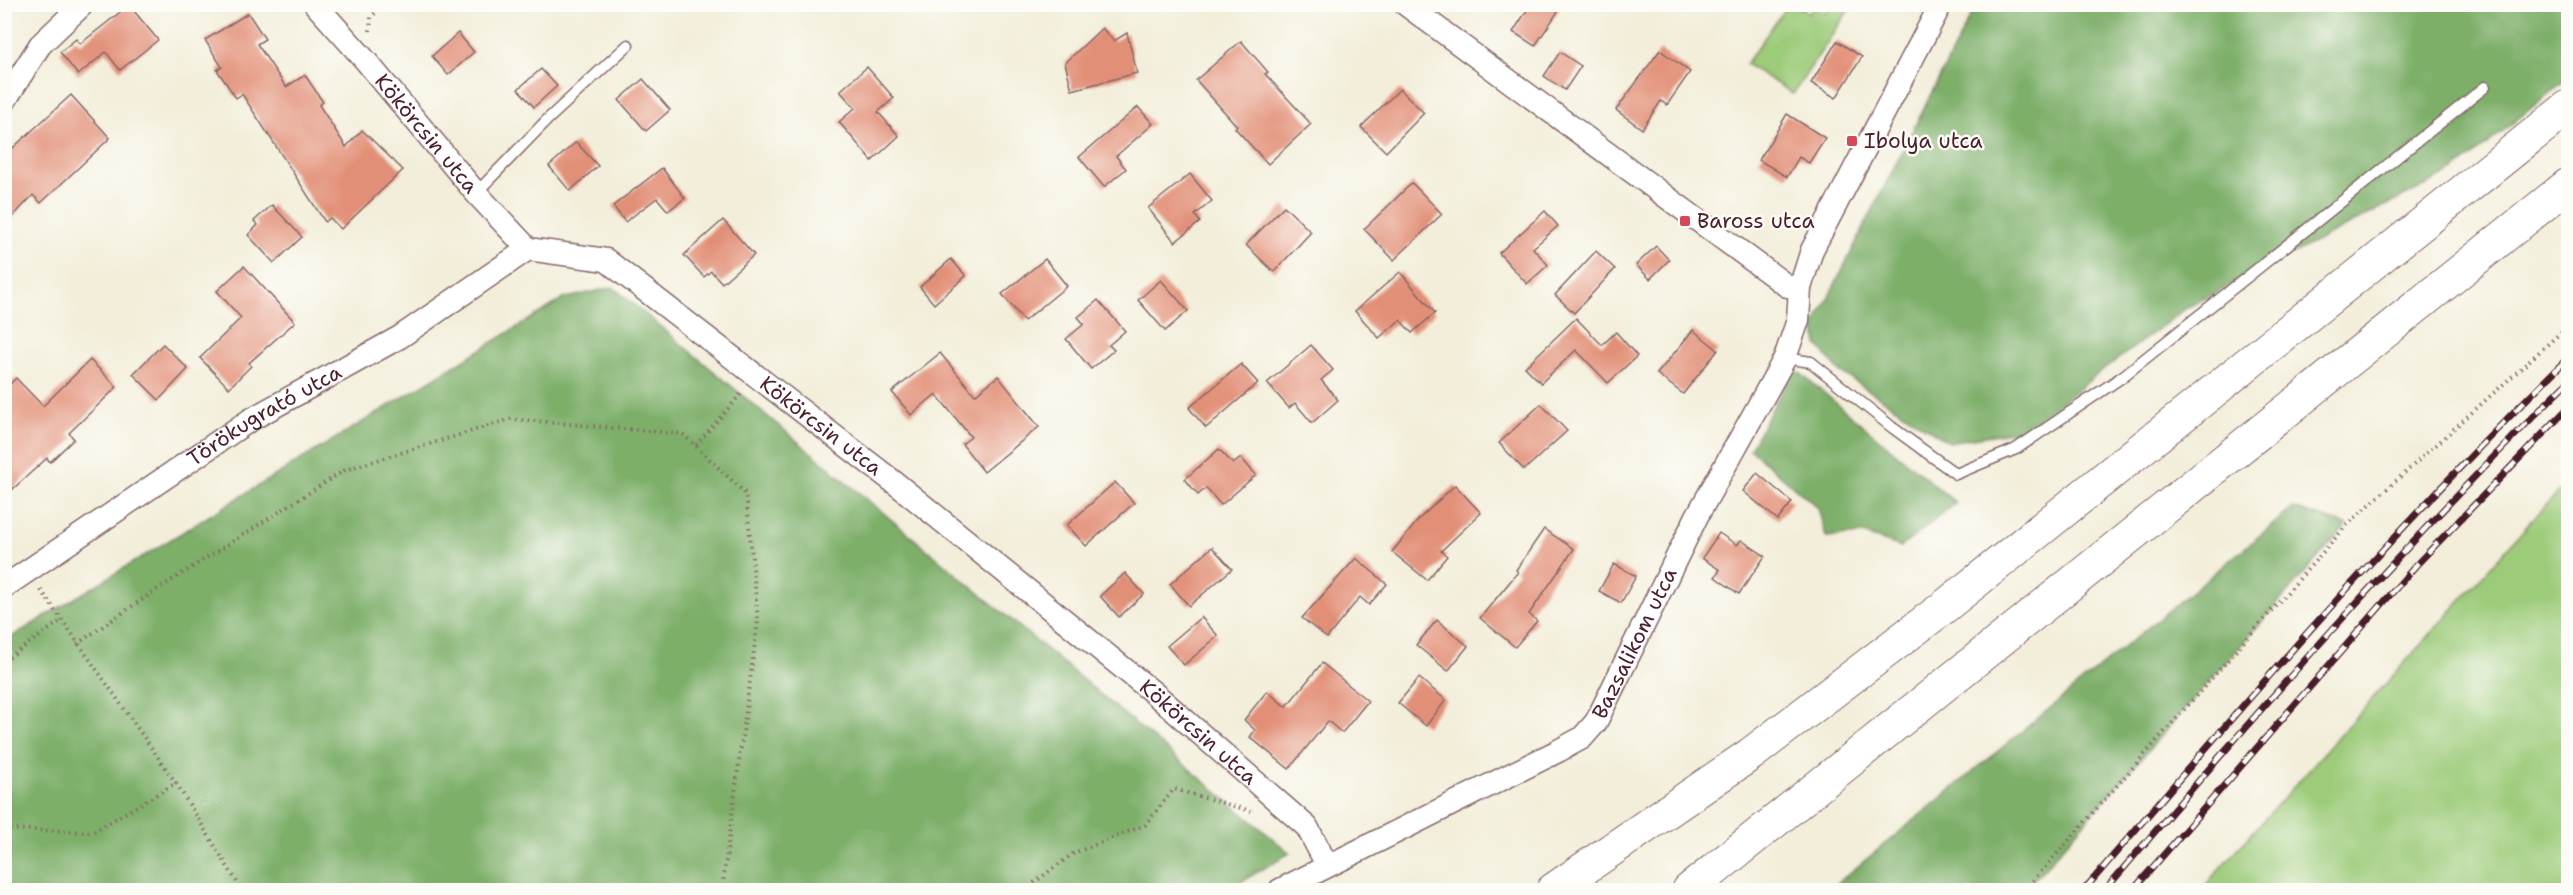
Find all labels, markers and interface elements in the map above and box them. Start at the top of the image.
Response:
street label: Kökörcsin utca [368,68,485,199]
place label: Ibolya utca [1864,127,1982,155]
marker: Ibolya utca [1845,134,1859,148]
place label: Baross utca [1697,207,1815,235]
marker: Baross utca [1678,214,1692,228]
street label: Törökugrató utca [182,358,346,473]
street label: Kökörcsin utca [754,370,888,482]
street label: Bazsalikom utca [1586,563,1684,724]
street label: Kökörcsin utca [1134,673,1263,791]

